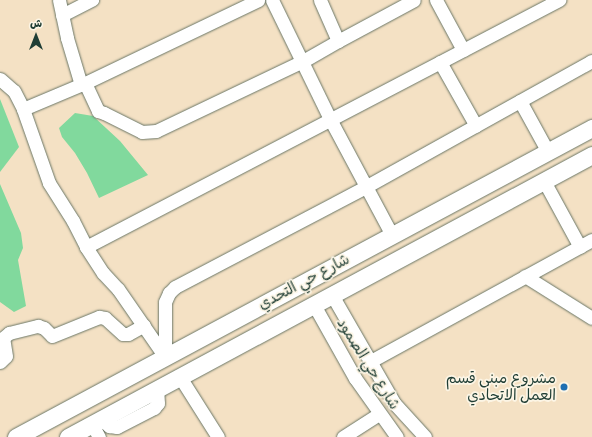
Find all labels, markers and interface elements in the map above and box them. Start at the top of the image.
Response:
north arrow [16,16,56,56]
text: ش [30,17,42,30]
street label: شارع حي التحدي [255,250,353,314]
street label: شارع حي الصمود [333,315,403,413]
place label: مشروع مبنى قسم العمل الاتحادي [446,369,556,404]
marker: مشروع مبنى قسم العمل الاتحادي [559,382,569,392]

